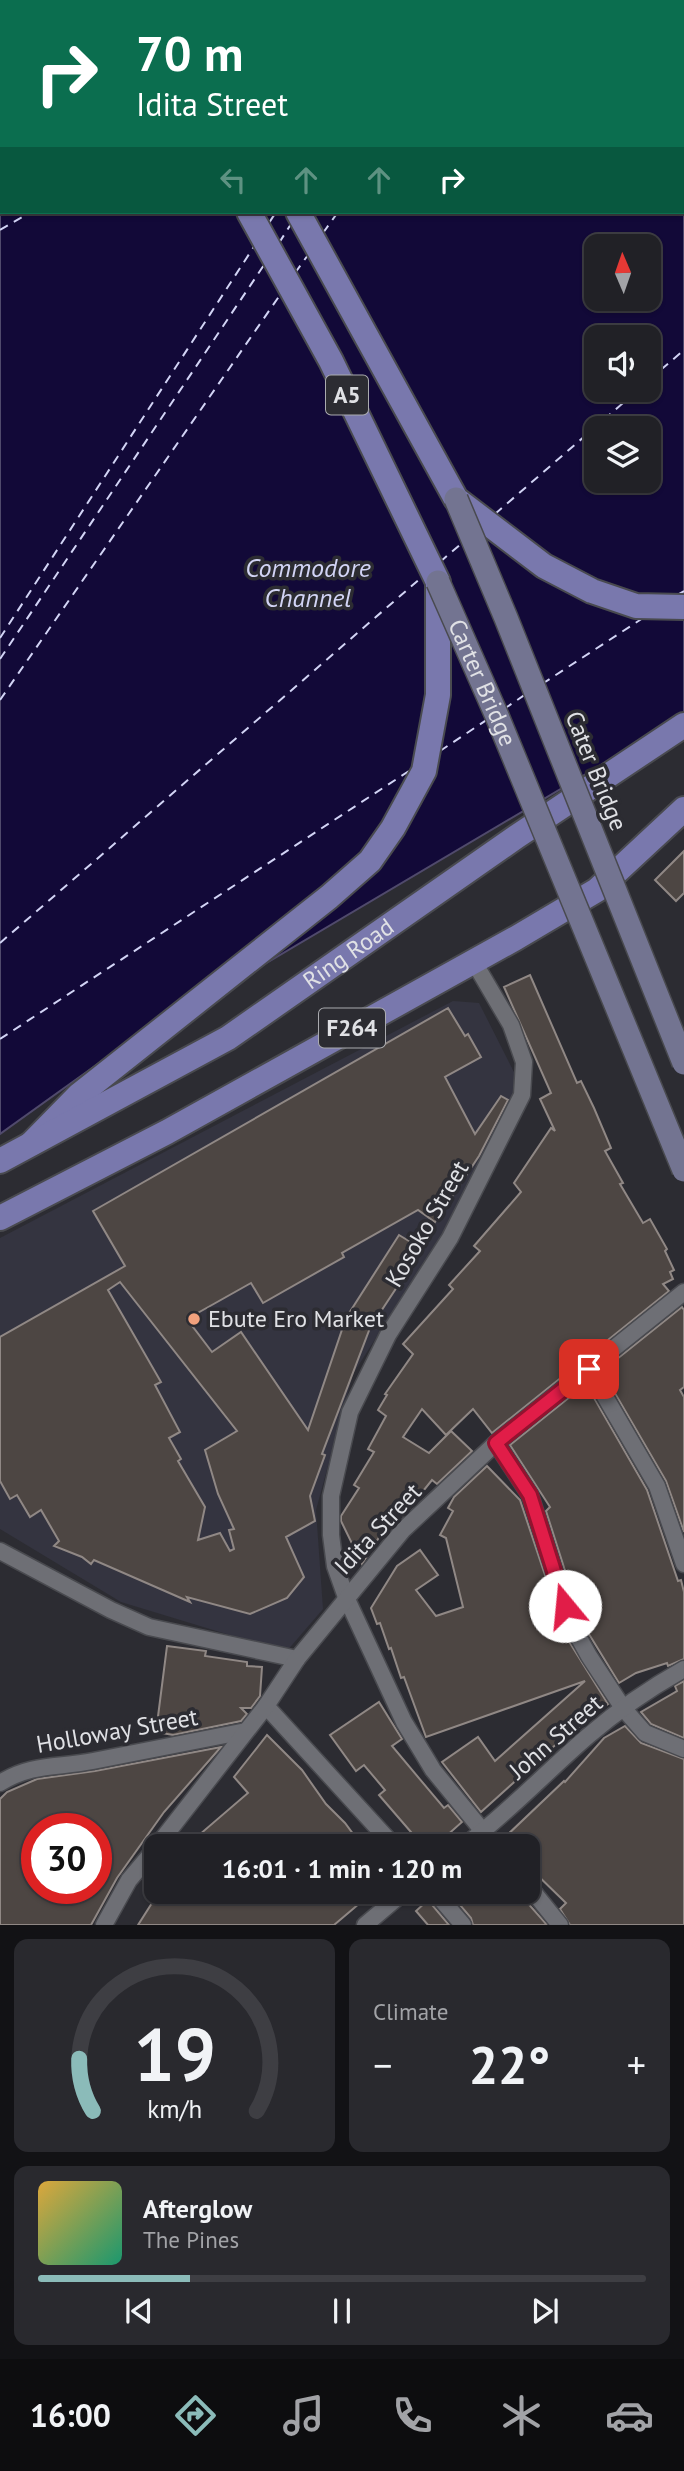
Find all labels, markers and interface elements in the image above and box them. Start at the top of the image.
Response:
text: 70 m [136,21,243,85]
icon: right [21,28,112,119]
text: Idita Street [136,83,288,125]
icon: left [214,161,252,199]
icon: ahead [287,161,325,199]
icon: ahead [360,161,398,199]
icon: right [433,161,471,199]
north arrow [584,234,662,312]
map controls [584,234,661,493]
button: sound [584,325,661,402]
road number: A5 [326,376,368,414]
button: layers [584,416,661,493]
water label: Commodore Channel [245,551,371,614]
street label: Carter Bridge [441,614,524,751]
street label: Cater Bridge [558,706,635,835]
street label: Ring Road [297,911,400,996]
road number: F264 [319,1009,385,1048]
street label: Kosoko Street [378,1155,475,1293]
place label: Ebute Ero Market [208,1303,384,1334]
marker: Ebute Ero Market [186,1311,202,1327]
pin [559,1339,619,1399]
icon: arrive [570,1350,608,1388]
street label: Idita Street [327,1476,428,1581]
position arrow [528,1569,602,1643]
street label: John Street [502,1688,609,1786]
street label: Holloway Street [34,1701,200,1760]
speed limit sign: 30 [21,1813,112,1904]
text: 16:01 · 1 min · 120 m [222,1852,462,1885]
text: Climate [373,1997,448,2026]
text: 19 [133,2008,216,2102]
text: 22° [469,2031,550,2098]
text: − [373,2040,392,2089]
text: + [627,2040,646,2089]
text: km/h [147,2093,202,2125]
text: Afterglow [143,2192,252,2225]
text: The Pines [143,2225,239,2254]
icon: previous [120,2292,158,2330]
icon: pause [323,2292,361,2330]
icon: next [526,2292,564,2330]
icon: directions [171,2391,220,2440]
icon: music [279,2391,328,2440]
icon: phone [388,2391,437,2440]
icon: climate [497,2391,546,2440]
icon: car [605,2391,654,2440]
text: 16:00 [30,2394,111,2436]

